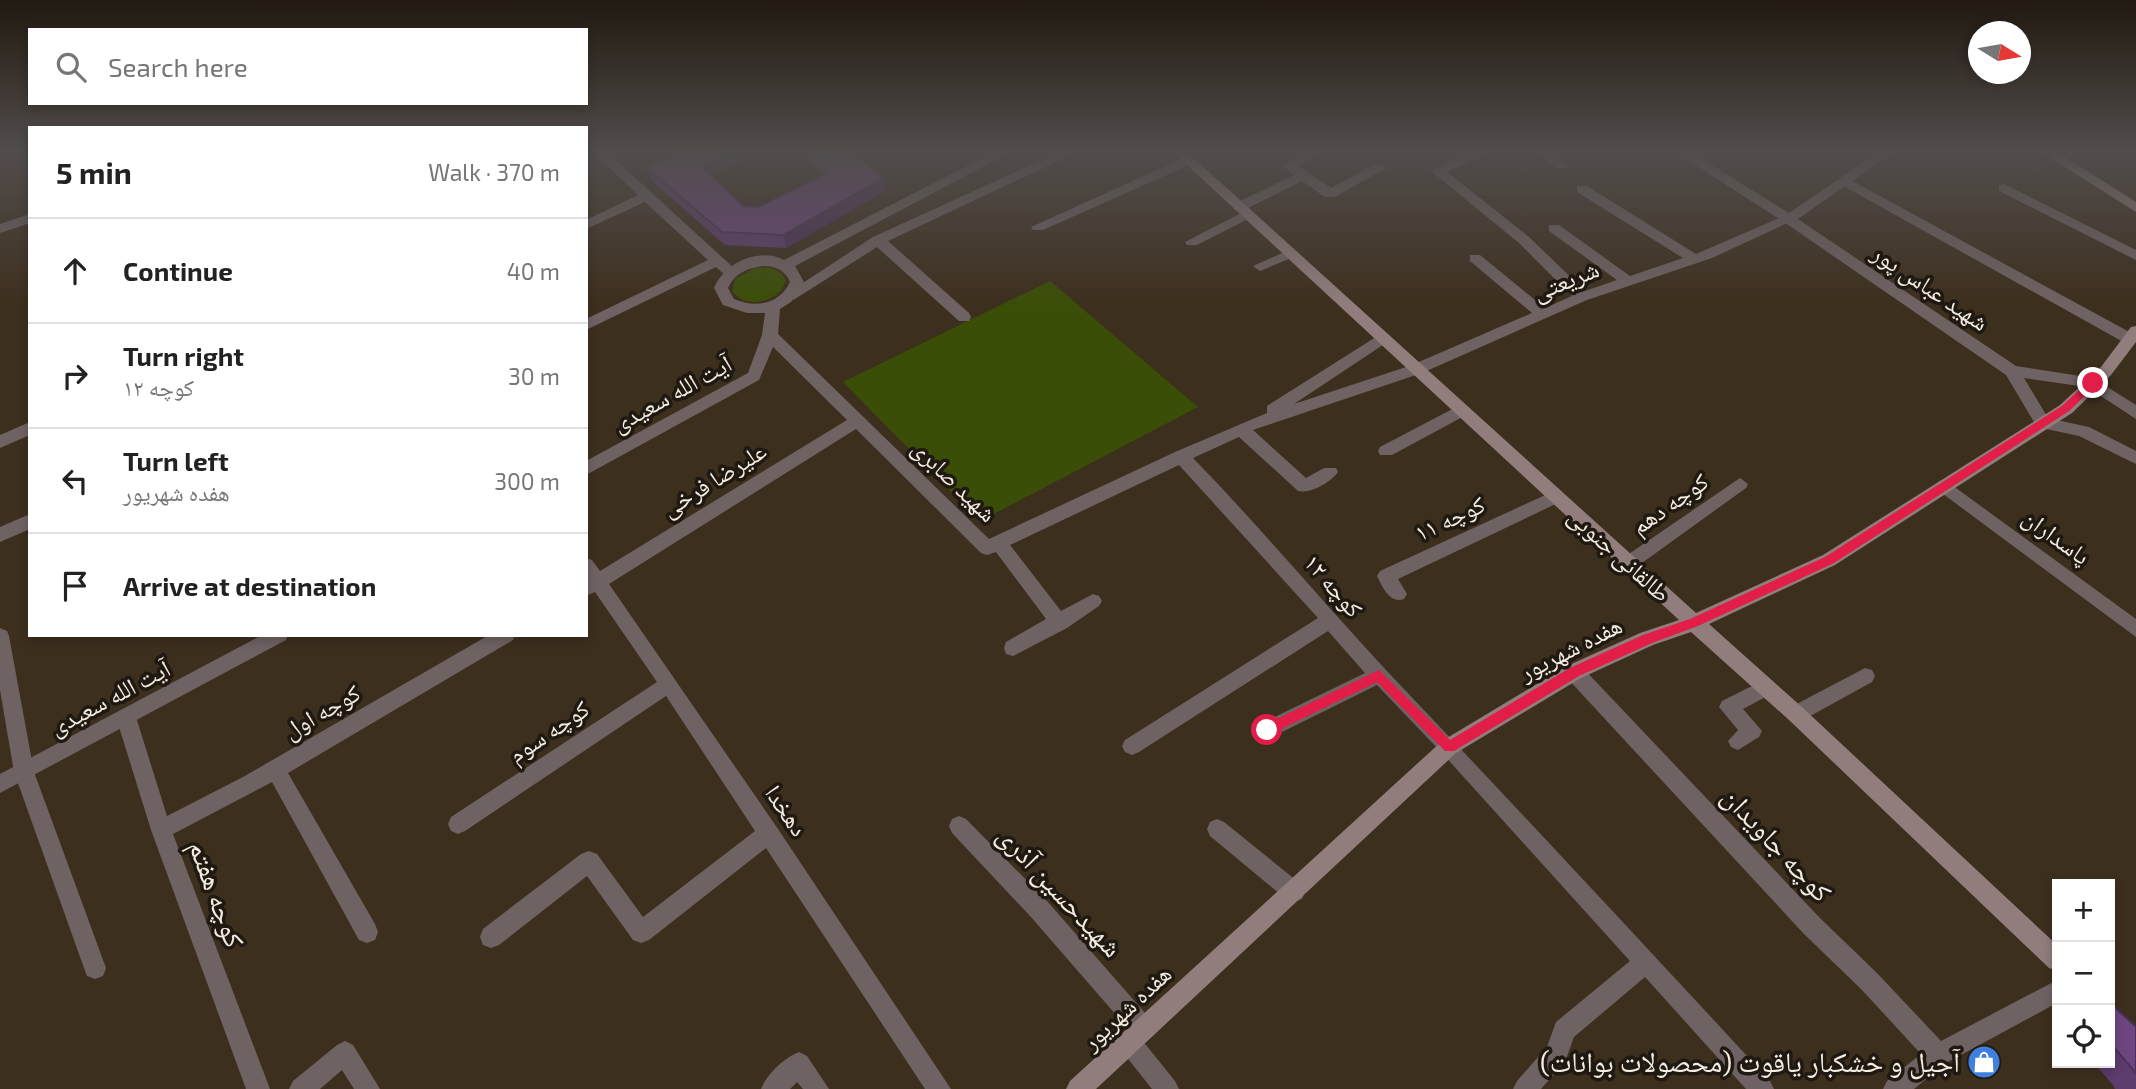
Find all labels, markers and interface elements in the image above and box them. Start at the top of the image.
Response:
north arrow [1968,21,2031,84]
search box [28,28,588,105]
icon: search [52,48,90,86]
text: Search here [108,51,248,82]
text: 5 min [56,154,132,190]
text: Walk · 370 m [428,158,560,186]
street label: شهید عباس پور [1866,237,1994,337]
icon: ahead [56,252,94,290]
street label: شریعتی [1528,253,1603,307]
text: Continue [123,255,233,286]
text: 40 m [507,257,560,285]
text: Turn right [123,340,244,371]
street label: آیت الله سعیدی [606,347,737,438]
icon: right [56,357,94,395]
text: 30 m [508,362,560,390]
route end [2077,367,2108,398]
text: کوچه ۱۲ [123,373,194,401]
street label: شهید صابری [906,433,1003,528]
street label: علیرضا فرخی [655,435,772,523]
text: Turn left [123,445,229,476]
icon: left [56,462,94,500]
street label: کوچه دهم [1625,466,1715,542]
text: 300 m [494,467,560,495]
text: هفده شهریور [123,478,230,506]
street label: کوچه ۱۱ [1410,489,1489,547]
street label: طالقانی جنوبی [1562,500,1677,608]
street label: پاسداران [2017,502,2096,571]
street label: کوچه ۱۲ [1298,547,1369,623]
icon: arrive [56,567,94,605]
text: Arrive at destination [123,570,376,601]
street label: هفده شهریور [1513,609,1627,687]
street label: آیت الله سعیدی [44,652,176,741]
street label: کوچه اول [278,677,365,745]
street label: کوچه سوم [502,693,596,771]
route start [1251,714,1282,745]
street label: دهخدا [760,779,815,841]
street label: کوچه جاویدان [1715,779,1840,909]
street label: شهیدحسین آذری [990,817,1130,965]
street label: کوچه هفتم [180,836,253,953]
map controls [2052,879,2115,1068]
button: + [2052,879,2115,942]
button: − [2052,942,2115,1005]
street label: هفده شهریور [1075,958,1177,1056]
button: locate [2052,1005,2115,1068]
shop icon: آجیل و خشکبار یاقوت (محصولات بوانات) [1965,1043,2003,1081]
place label: آجیل و خشکبار یاقوت (محصولات بوانات) [1540,1044,1961,1080]

